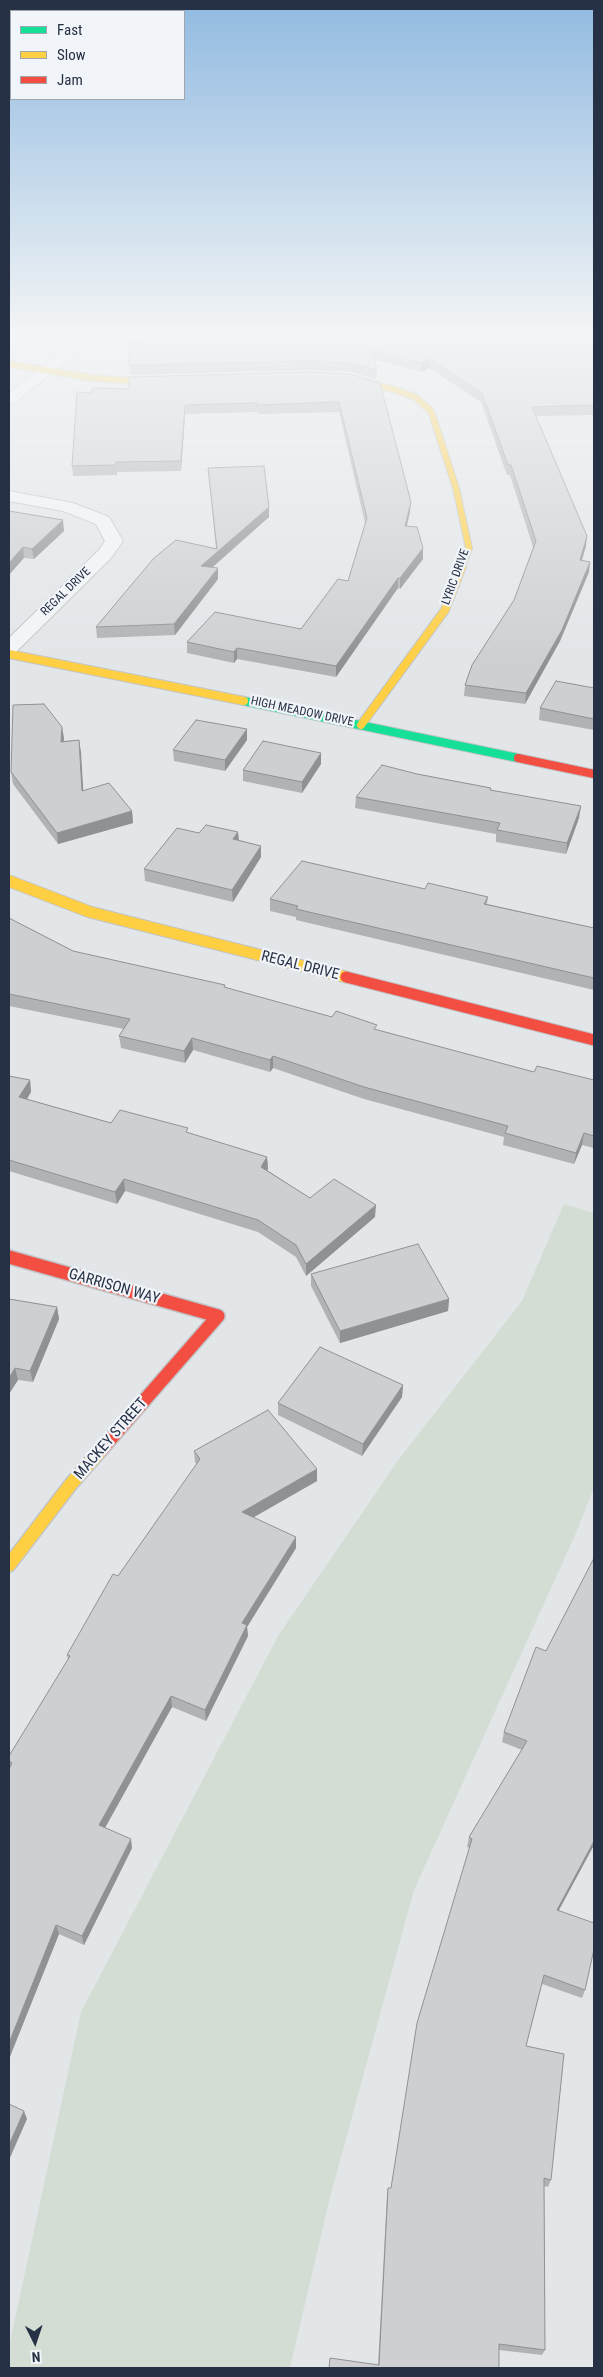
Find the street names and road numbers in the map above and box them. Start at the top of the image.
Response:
street label: LYRIC DRIVE [439,547,473,607]
street label: REGAL DRIVE [38,565,94,619]
street label: HIGH MEADOW DRIVE [249,694,355,730]
street label: REGAL DRIVE [259,948,341,984]
street label: GARRISON WAY [67,1265,161,1309]
street label: MACKEY STREET [71,1395,151,1483]

